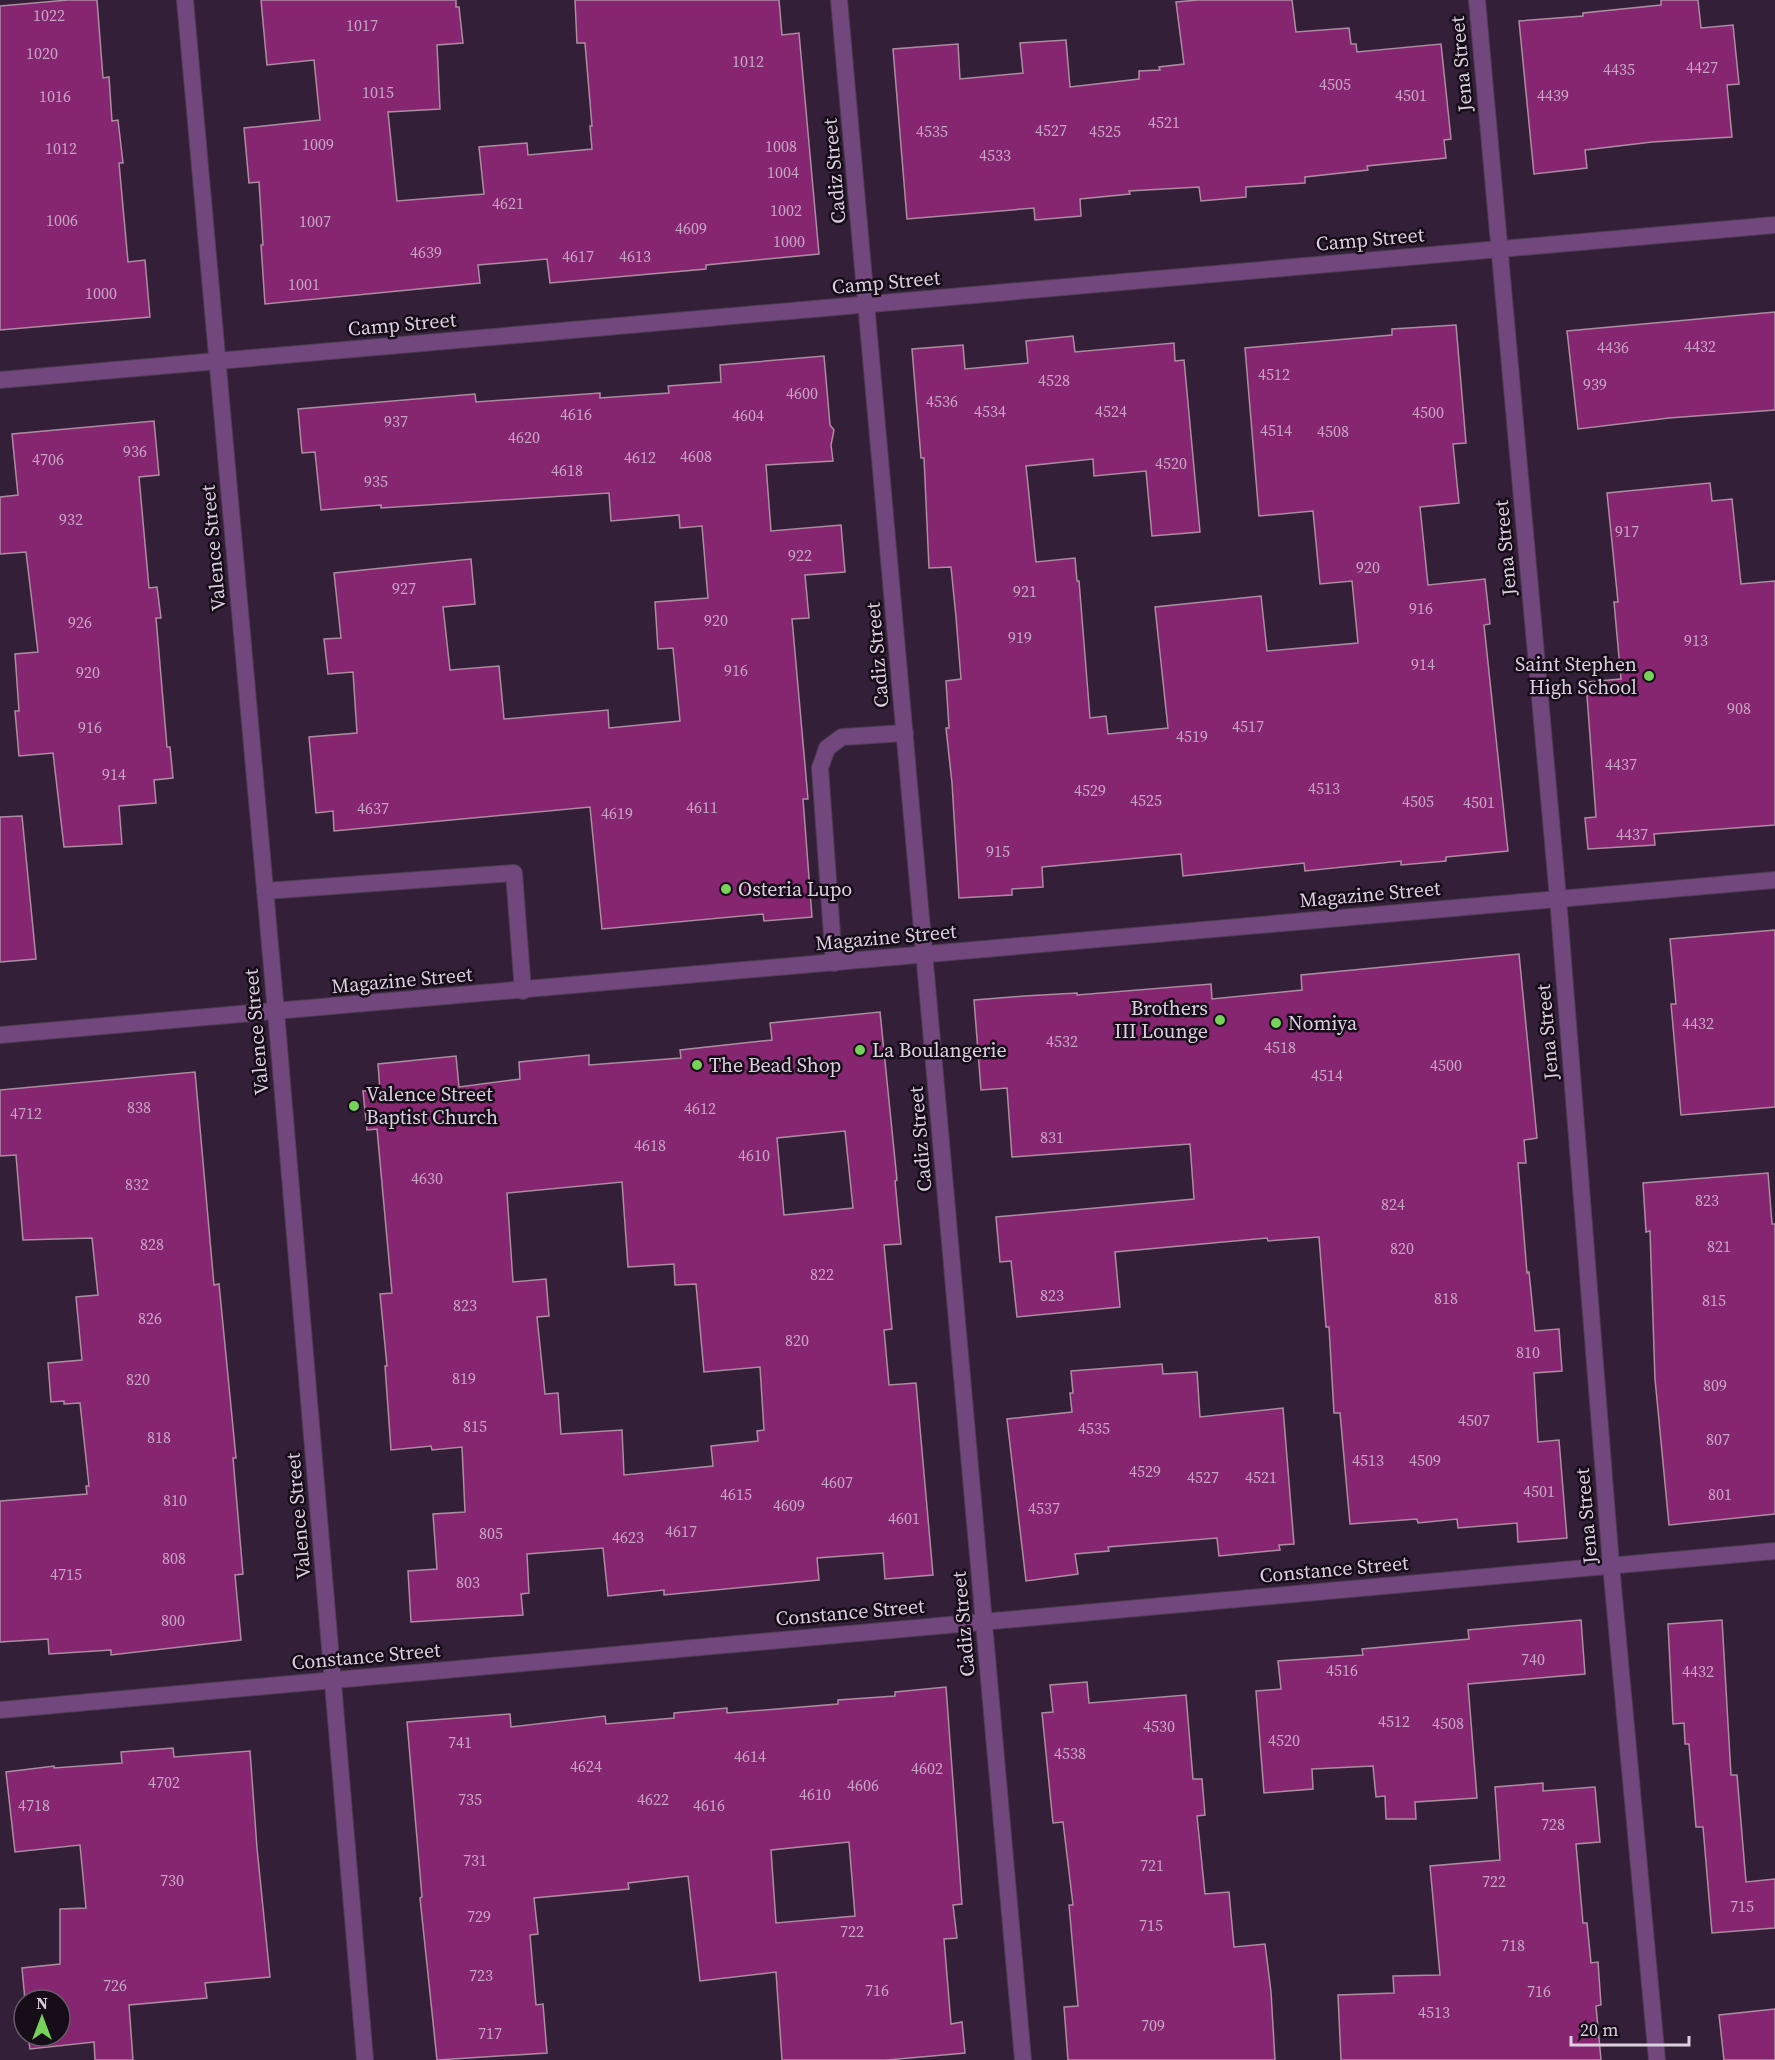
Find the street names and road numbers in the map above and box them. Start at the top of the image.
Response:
street label: Jena Street [1443,15,1479,114]
street label: Cadiz Street [815,117,853,225]
street label: Camp Street [1315,220,1426,258]
street label: Camp Street [831,263,942,301]
street label: Camp Street [347,305,458,343]
street label: Valence Street [193,483,232,612]
street label: Jena Street [1487,499,1523,598]
street label: Cadiz Street [858,601,896,709]
street label: Magazine Street [1298,874,1442,914]
street label: Magazine Street [814,917,958,957]
street label: Magazine Street [330,960,474,1000]
street label: Valence Street [236,967,275,1096]
street label: Jena Street [1529,983,1565,1082]
street label: Cadiz Street [901,1085,939,1193]
street label: Valence Street [278,1451,317,1580]
street label: Jena Street [1568,1467,1604,1566]
street label: Constance Street [1258,1548,1410,1589]
street label: Cadiz Street [944,1570,982,1678]
street label: Constance Street [774,1591,926,1632]
street label: Constance Street [290,1635,442,1676]

